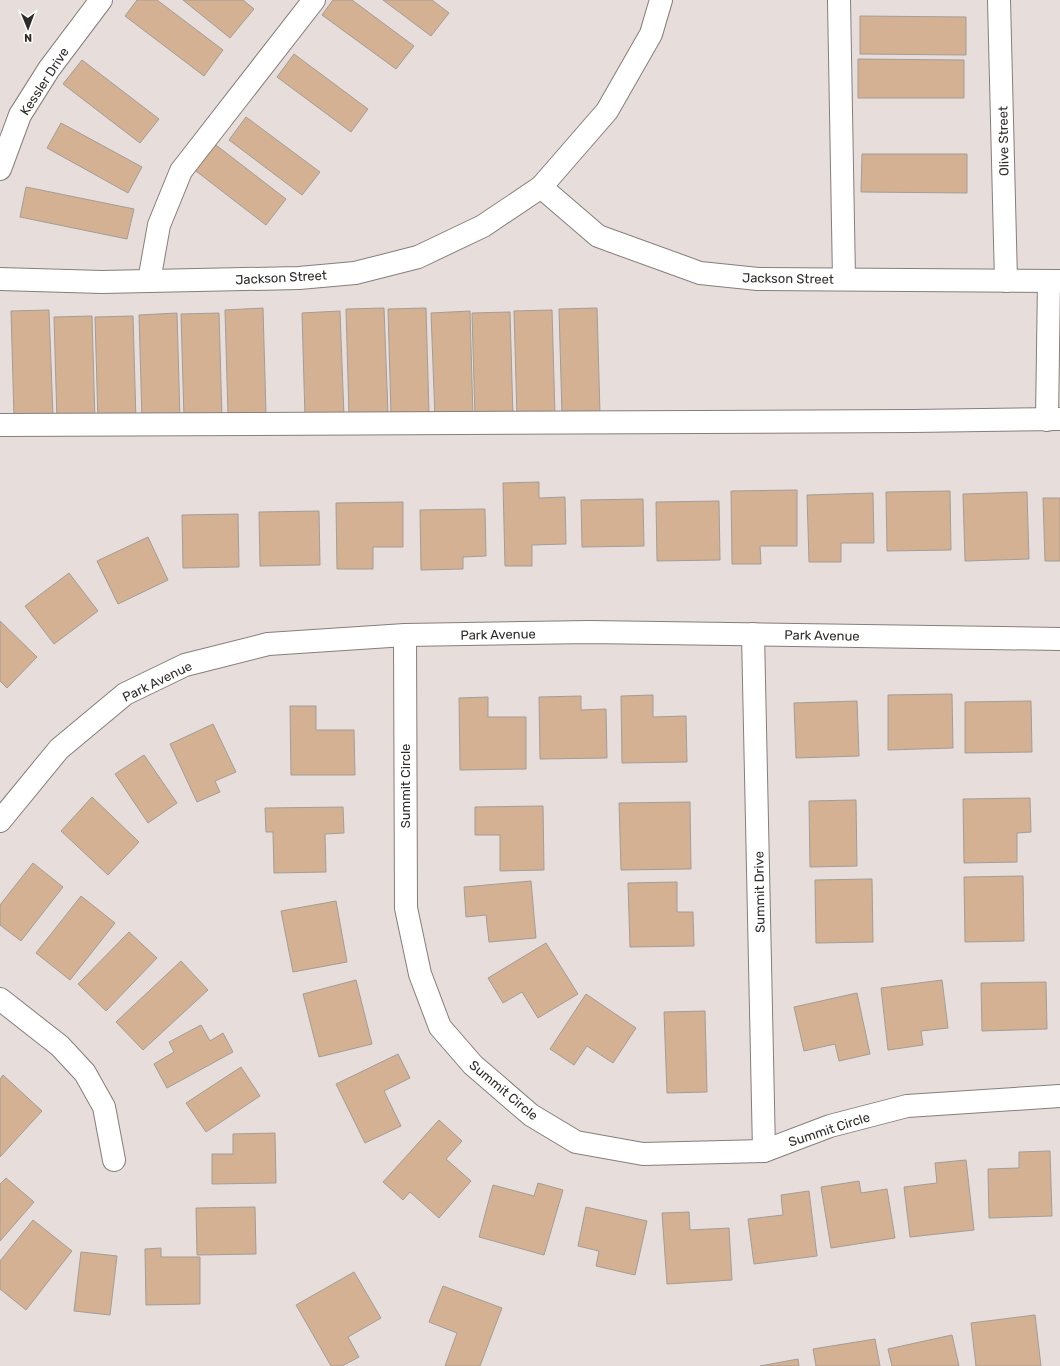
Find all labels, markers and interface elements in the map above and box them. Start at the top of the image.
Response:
north arrow [8,8,48,48]
text: N [24,31,32,44]
street label: Kessler Drive [17,45,72,118]
street label: Olive Street [995,106,1012,176]
street label: Jackson Street [235,268,327,287]
street label: Jackson Street [742,270,834,287]
street label: Park Avenue [460,626,536,643]
street label: Park Avenue [784,627,860,644]
street label: Park Avenue [120,658,194,705]
street label: Summit Circle [398,744,413,828]
street label: Summit Drive [751,851,768,933]
street label: Summit Circle [466,1057,541,1123]
street label: Summit Circle [787,1109,872,1150]

